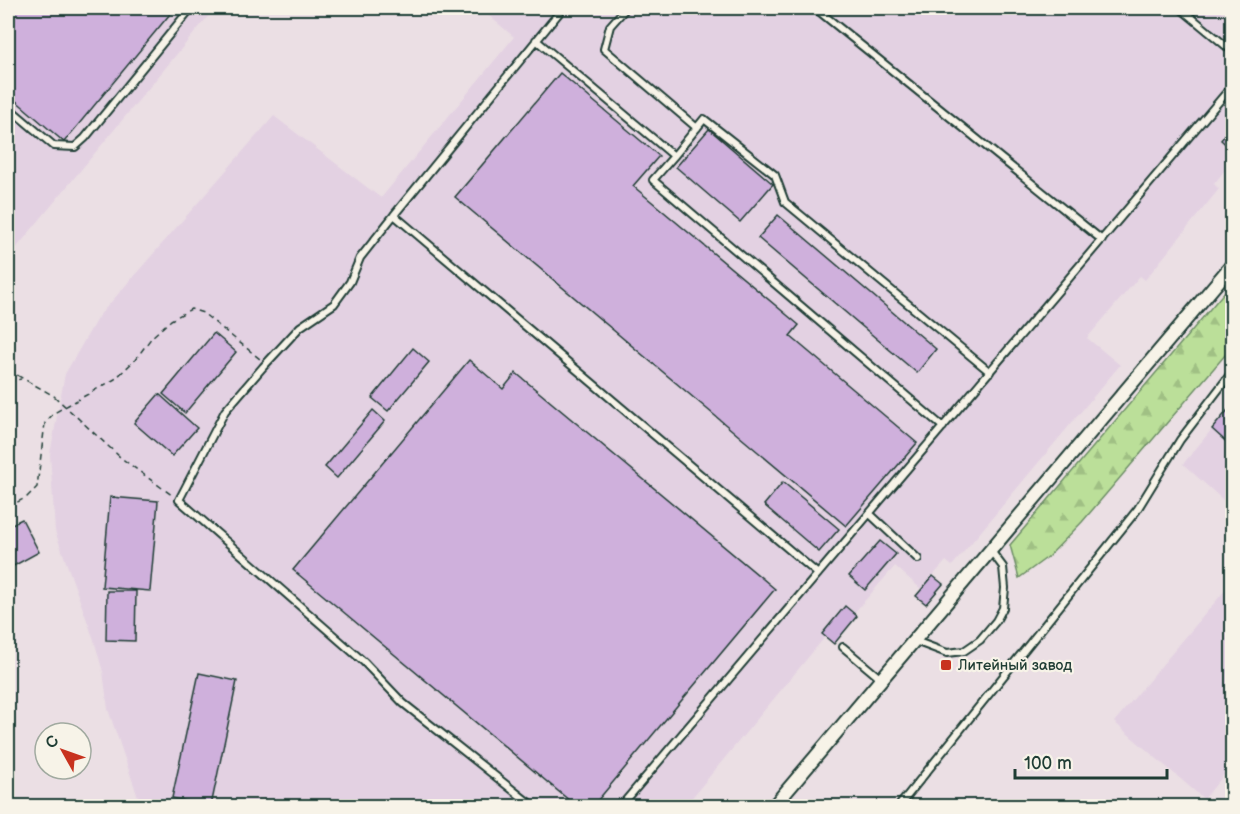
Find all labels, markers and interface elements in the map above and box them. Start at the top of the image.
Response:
place label: Литейный завод [957,656,1072,675]
marker: Литейный завод [939,658,953,672]
north arrow [33,721,93,781]
text: С [42,732,64,753]
scale bar [1015,742,1166,780]
text: 100 m [1024,753,1072,774]

